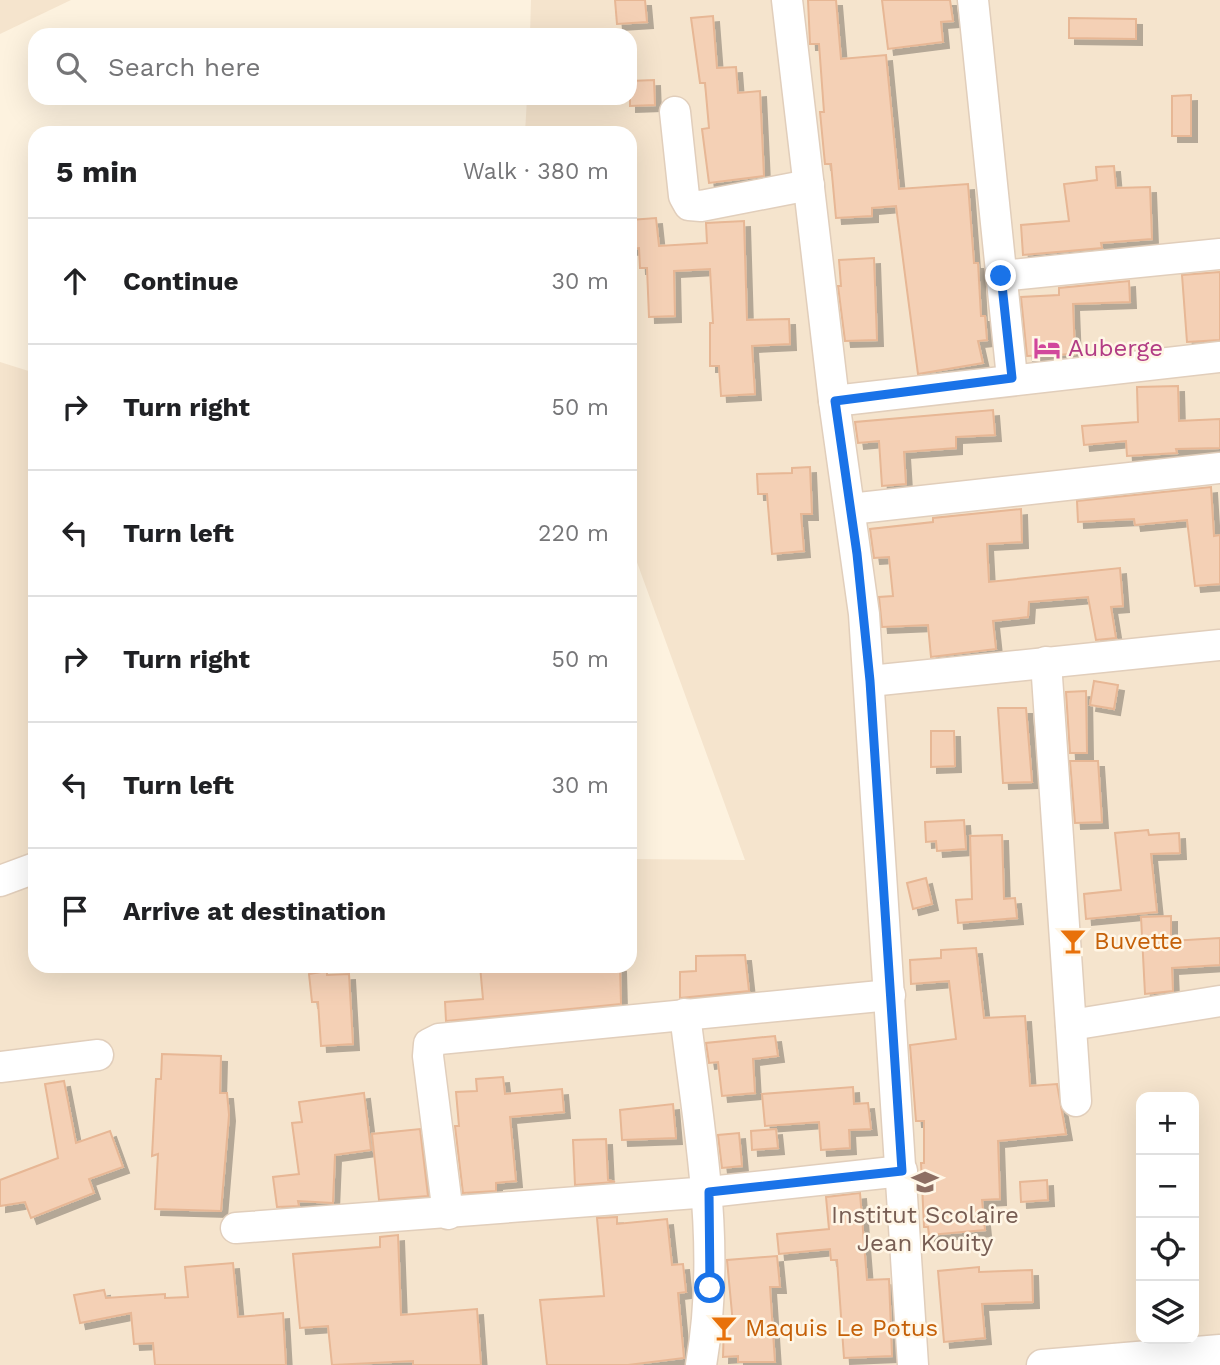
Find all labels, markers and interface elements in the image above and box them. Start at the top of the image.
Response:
search box [28,28,637,105]
icon: search [52,48,90,86]
text: Search here [108,52,260,82]
text: 5 min [56,154,138,189]
text: Walk · 380 m [463,158,609,185]
route end [985,260,1016,291]
icon: ahead [56,262,94,300]
text: Continue [123,266,239,296]
text: 30 m [552,268,609,295]
hotel icon: Auberge [1032,333,1062,363]
place label: Auberge [1068,334,1163,362]
icon: right [56,388,94,426]
text: Turn right [123,392,250,422]
text: 50 m [552,394,609,421]
icon: left [56,514,94,552]
text: Turn left [123,518,234,548]
text: 220 m [538,520,609,547]
icon: right [56,640,94,678]
text: Turn right [123,644,250,674]
text: 50 m [552,646,609,673]
icon: left [56,766,94,804]
text: Turn left [123,770,234,800]
text: 30 m [552,772,609,799]
icon: arrive [56,892,94,930]
text: Arrive at destination [123,896,386,926]
bar icon: Buvette [1058,926,1088,956]
place label: Buvette [1094,927,1183,955]
map controls [1136,1092,1199,1344]
button: + [1136,1092,1199,1155]
button: − [1136,1155,1199,1218]
school or university icon: Institut Scolaire Jean Kouity [910,1167,940,1197]
place label: Institut Scolaire Jean Kouity [831,1201,1019,1257]
button: locate [1136,1218,1199,1281]
route start [694,1272,725,1303]
button: layers [1136,1281,1199,1344]
bar icon: Maquis Le Potus [709,1313,739,1343]
place label: Maquis Le Potus [745,1314,938,1342]

